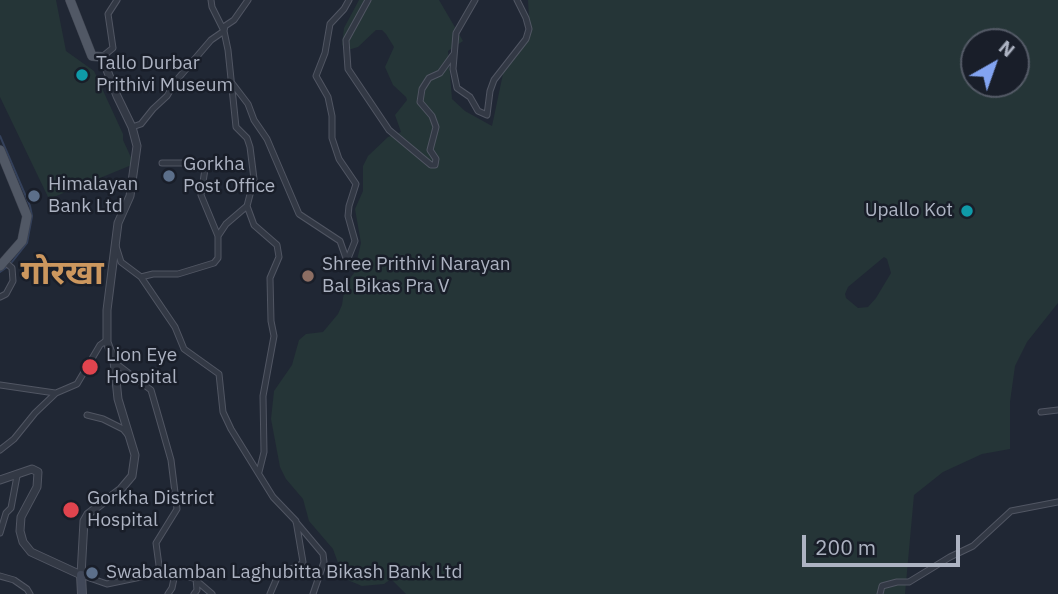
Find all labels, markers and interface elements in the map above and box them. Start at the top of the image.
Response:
north arrow [960,28,1030,98]
text: N [994,35,1020,62]
place label: Tallo Durbar Prithivi Museum [96,53,233,97]
marker: Tallo Durbar Prithivi Museum [74,67,90,83]
place label: Gorkha Post Office [183,154,275,198]
marker: Gorkha Post Office [161,168,177,184]
place label: Himalayan Bank Ltd [48,174,138,218]
marker: Himalayan Bank Ltd [26,188,42,204]
place label: Upallo Kot [865,200,953,222]
marker: Upallo Kot [959,203,975,219]
district label: गोरखा [20,254,104,294]
place label: Shree Prithivi Narayan Bal Bikas Pra V [322,254,511,298]
marker: Shree Prithivi Narayan Bal Bikas Pra V [300,268,316,284]
place label: Lion Eye Hospital [106,345,177,389]
marker: Lion Eye Hospital [80,357,100,377]
place label: Gorkha District Hospital [87,488,214,532]
marker: Gorkha District Hospital [61,500,81,520]
scale bar [806,520,964,564]
text: 200 m [815,533,876,561]
place label: Swabalamban Laghubitta Bikash Bank Ltd [106,562,462,584]
marker: Swabalamban Laghubitta Bikash Bank Ltd [84,565,100,581]

